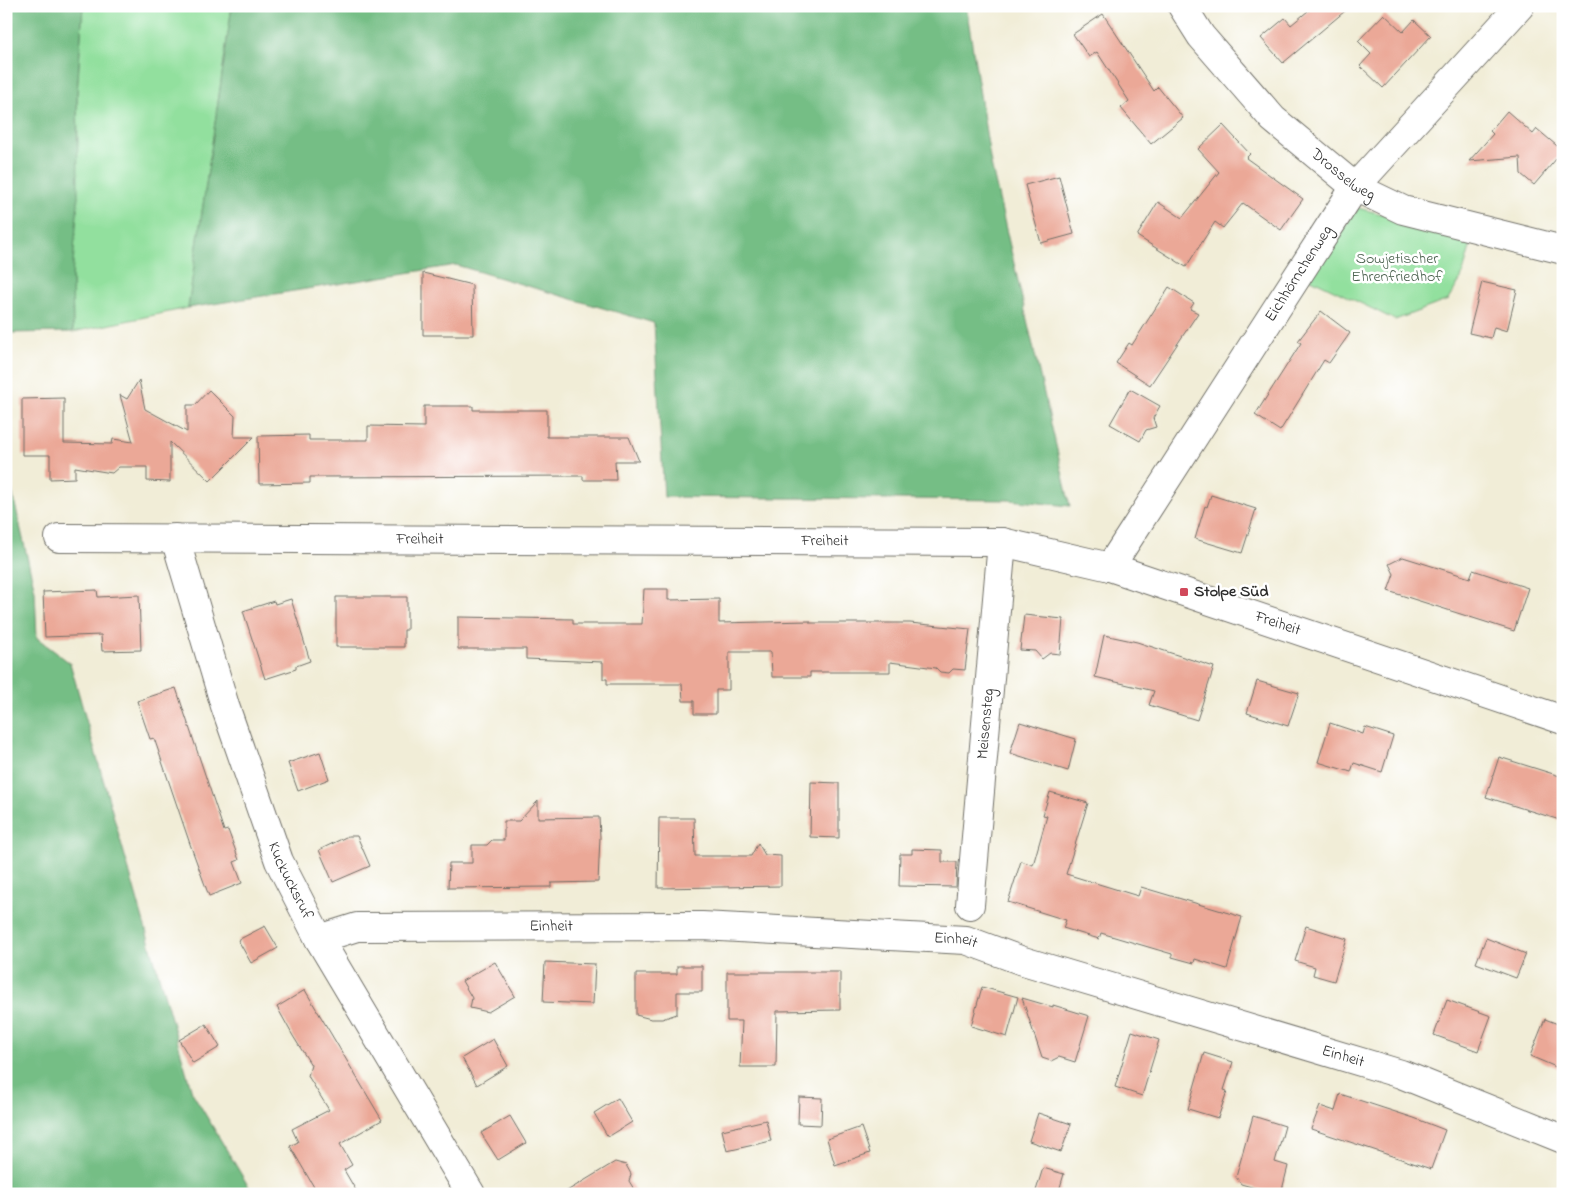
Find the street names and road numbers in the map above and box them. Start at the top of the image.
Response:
street label: Drosselweg [1304,142,1379,207]
street label: Eichhörnchenweg [1259,221,1339,327]
street label: Freiheit [395,527,444,552]
street label: Freiheit [800,529,849,553]
street label: Freiheit [1251,604,1305,643]
street label: Meisensteg [971,687,1001,760]
street label: Kuckucksruf [261,839,319,924]
street label: Einheit [529,914,574,939]
street label: Einheit [933,926,982,955]
street label: Einheit [1319,1039,1368,1075]

